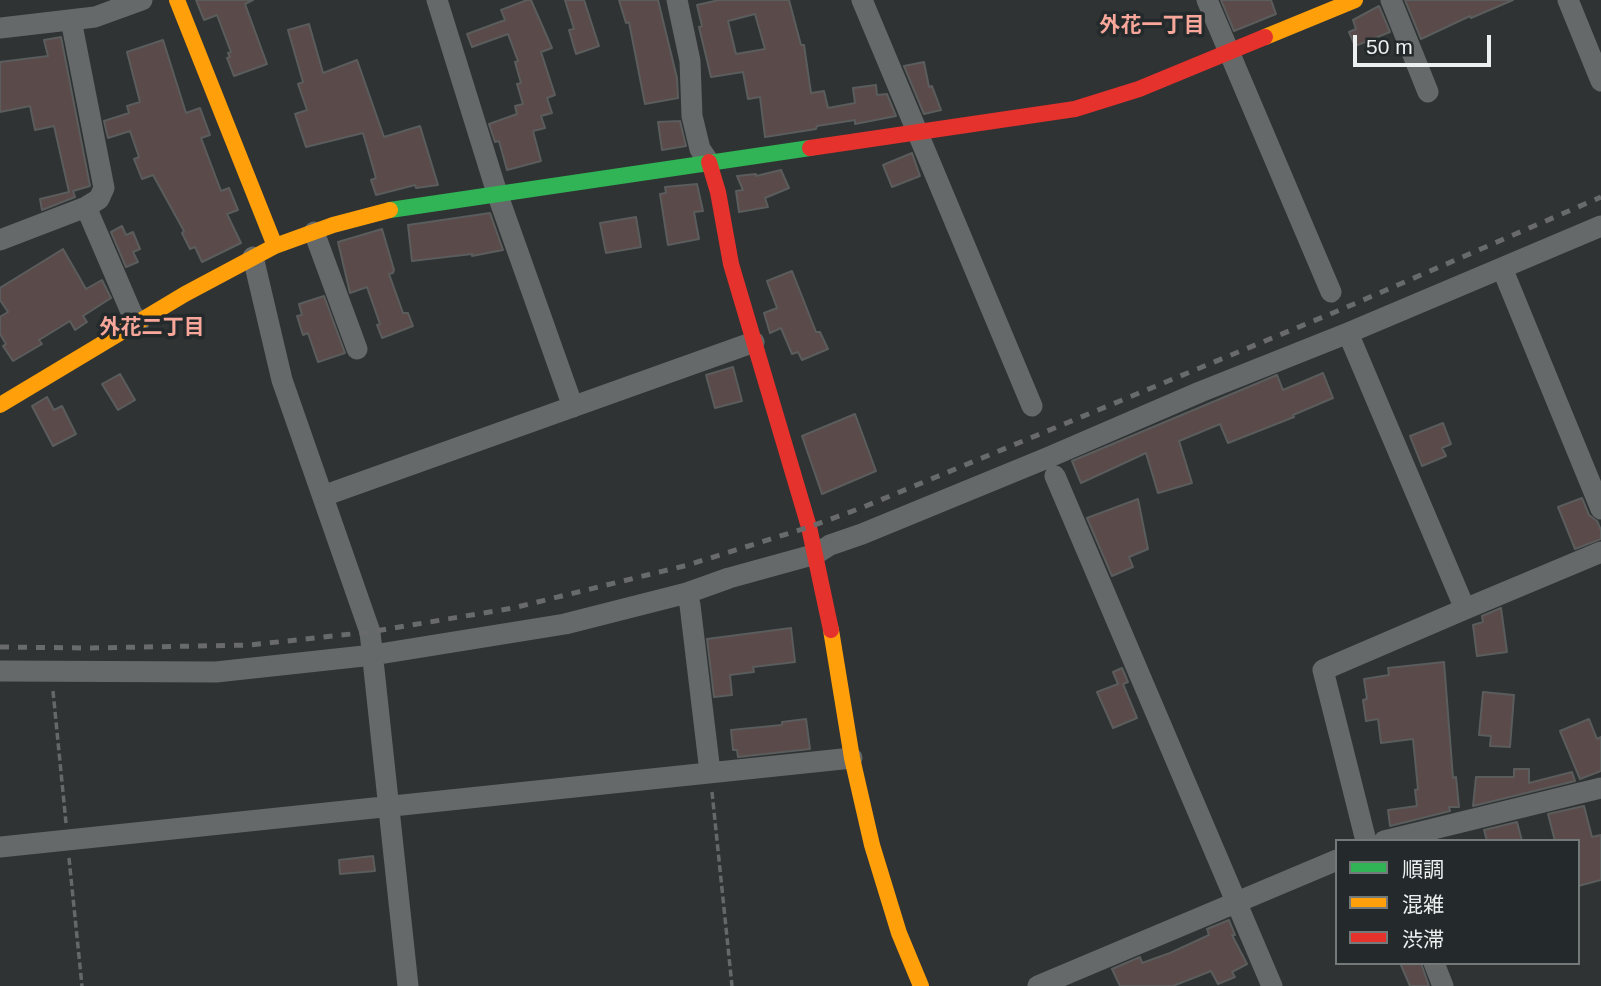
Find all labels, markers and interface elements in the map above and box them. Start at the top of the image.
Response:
district label: 外花一丁目 [1100,13,1204,39]
scale bar [1356,21,1494,65]
text: 50 m [1366,35,1413,58]
district label: 外花二丁目 [100,315,204,341]
legend [1335,839,1580,965]
text: 順調 [1402,858,1444,881]
text: 混雑 [1402,893,1444,916]
text: 渋滞 [1402,928,1444,951]

